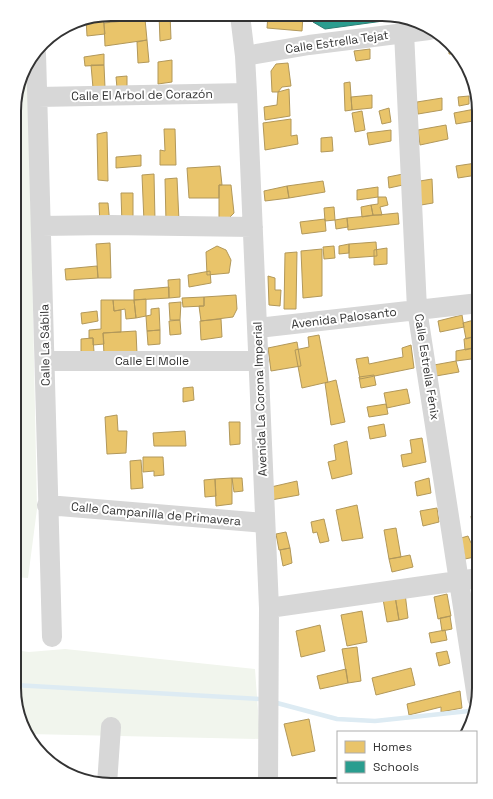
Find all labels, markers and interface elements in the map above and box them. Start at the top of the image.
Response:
street label: Calle Estrella Tejat [284,27,390,57]
street label: Calle El Arbol de Corazón [71,86,213,104]
street label: Calle La Sábila [36,304,54,386]
street label: Avenida Palosanto [290,304,398,332]
street label: Calle Estrella Fénix [411,313,443,421]
street label: Avenida La Corona Imperial [249,321,271,477]
street label: Calle El Molle [115,353,189,369]
street label: Calle Campanilla de Primavera [70,499,242,529]
legend [337,731,477,783]
text: Homes [373,739,412,755]
text: Schools [373,759,419,775]

